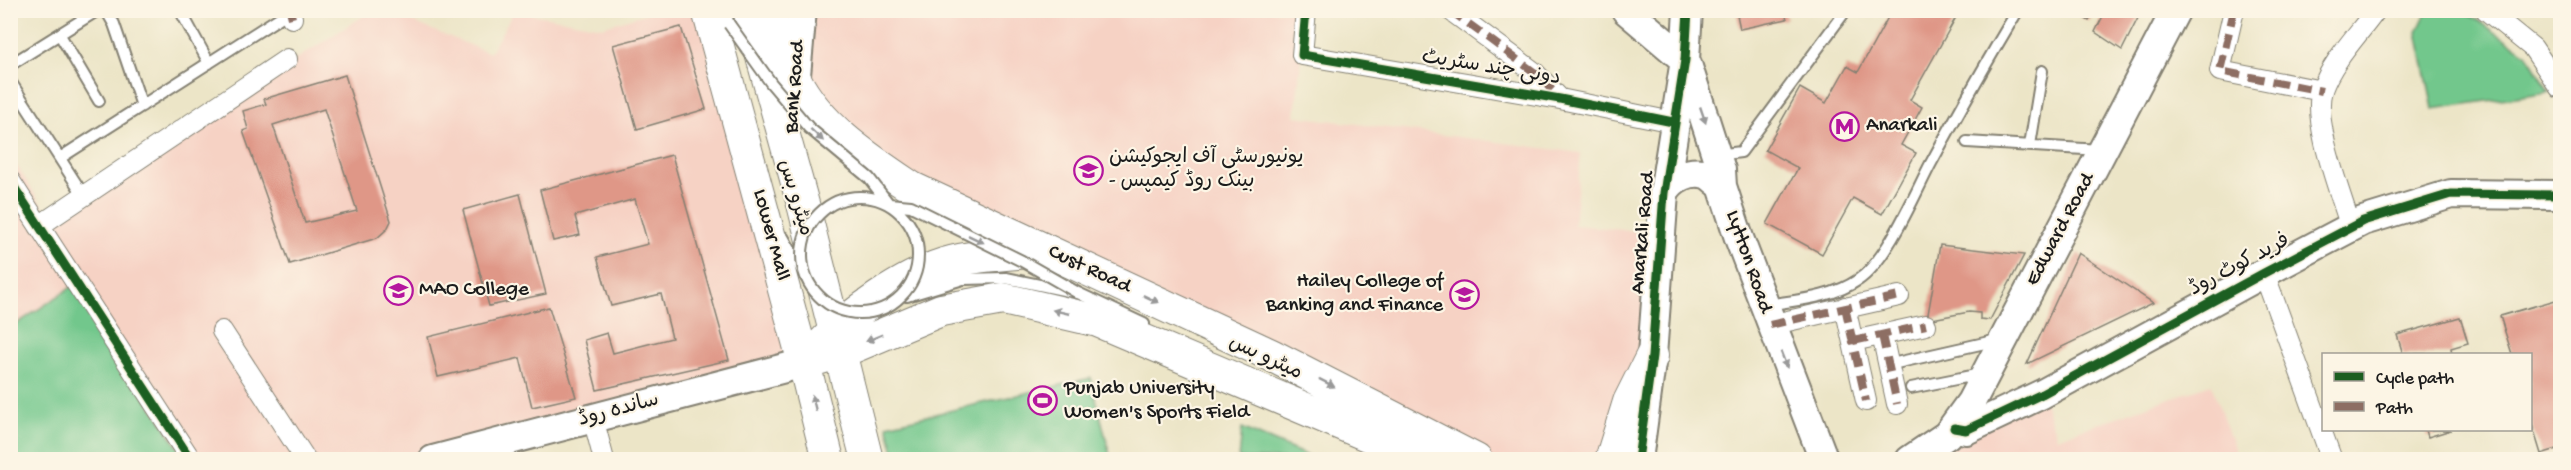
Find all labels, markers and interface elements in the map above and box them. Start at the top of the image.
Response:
street label: Bank Road [780,38,812,135]
street label: دونی چند سٹریٹ [1420,46,1562,92]
one-way arrow [1699,106,1708,124]
metro station icon: Anarkali [1829,110,1861,142]
place label: Anarkali [1866,114,1938,139]
one-way arrow [810,128,825,142]
place label: یونیورسٹی آف ایجوکیشن - بینک روڈ کیمپس [1109,144,1304,195]
school or university icon: یونیورسٹی آف ایجوکیشن - بینک روڈ کیمپس [1072,154,1104,186]
street label: میٹرو بس [771,157,817,239]
street label: Edward Road [2021,168,2102,291]
street label: Anarkali Road [1626,169,1662,295]
street label: Lower Mall [746,187,794,283]
street label: Lytton Road [1719,207,1778,318]
street label: فرید کوٹ روڈ [2185,228,2295,303]
one-way arrow [968,234,985,243]
street label: Cust Road [1044,240,1136,301]
place label: Hailey College of Banking and Finance [1265,270,1445,319]
school or university icon: MAO College [382,274,414,306]
place label: MAO College [419,278,530,303]
school or university icon: Hailey College of Banking and Finance [1448,278,1480,310]
one-way arrow [1143,294,1160,303]
one-way arrow [1051,307,1070,317]
street label: میٹرو بس [1224,331,1306,387]
one-way arrow [864,333,882,343]
one-way arrow [1779,351,1789,369]
legend [2322,353,2532,431]
text: Cycle path [2376,369,2454,390]
place label: Punjab University Women's Sports Field [1063,377,1251,426]
one-way arrow [1319,378,1336,388]
sports icon: Punjab University Women's Sports Field [1027,385,1059,417]
street label: ساندہ روڈ [576,387,662,434]
one-way arrow [809,393,819,412]
text: Path [2375,399,2413,420]

